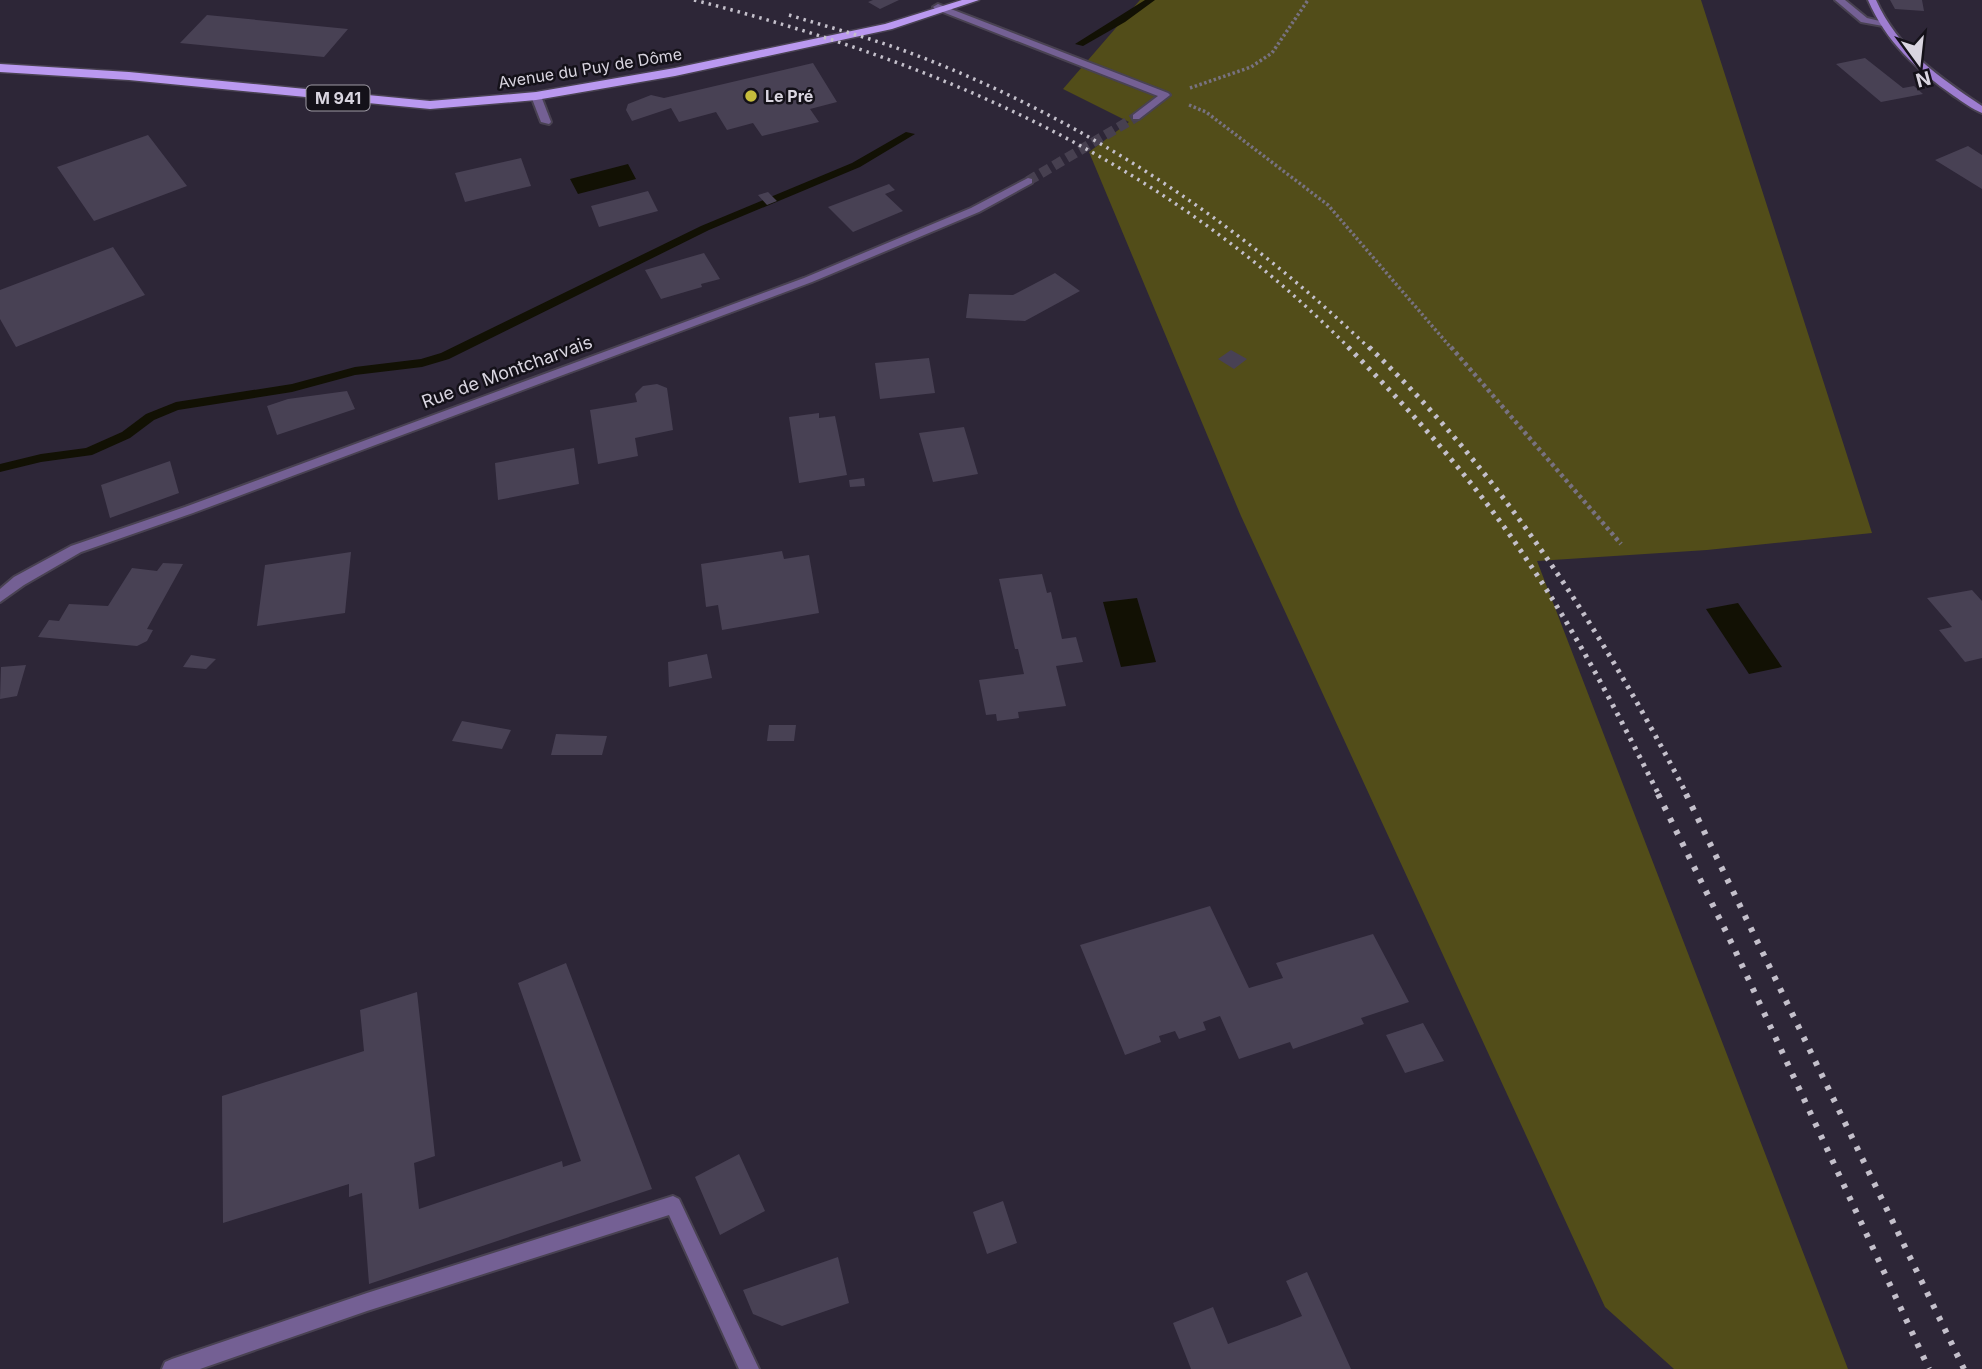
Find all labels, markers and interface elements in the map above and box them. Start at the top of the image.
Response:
north arrow [1884,28,1954,98]
street label: Avenue du Puy de Dôme [497,44,683,92]
text: N [1913,66,1933,92]
road number: M 941 [306,86,370,110]
place label: Le Pré [765,86,813,106]
marker: Le Pré [743,88,759,104]
street label: Rue de Montcharvais [419,331,595,412]

